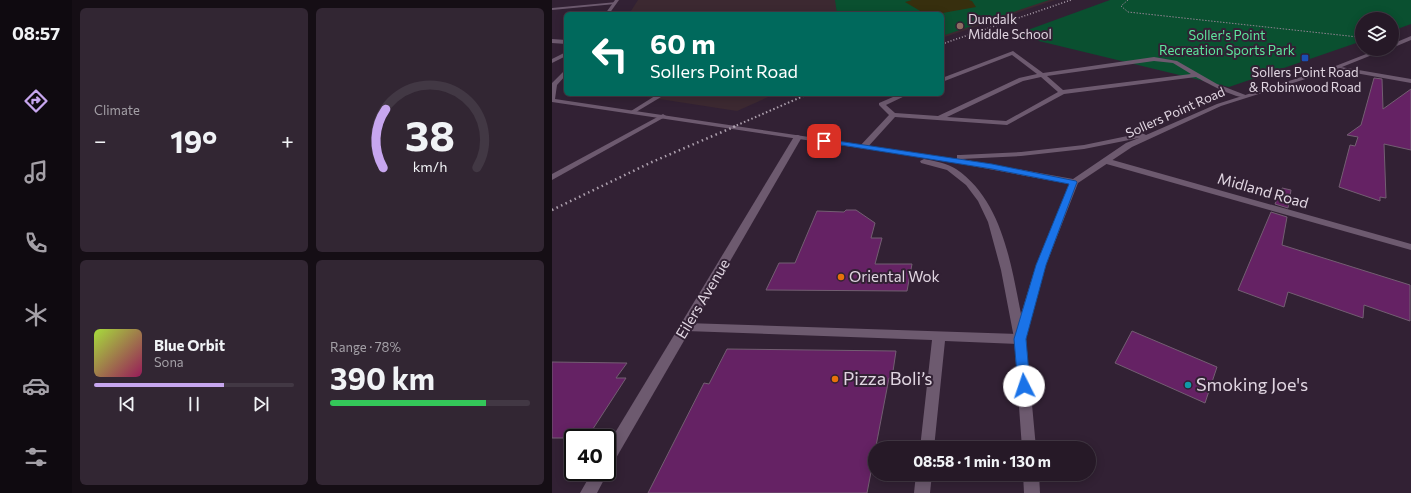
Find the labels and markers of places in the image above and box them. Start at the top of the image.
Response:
place label: Dundalk Middle School [968,11,1052,42]
marker: Dundalk Middle School [955,21,965,31]
marker: Sollers Point Road & Robinwood Road [1300,53,1310,63]
place label: Sollers Point Road & Robinwood Road [1249,64,1361,95]
pin [807,124,841,158]
place label: Oriental Wok [849,267,940,285]
marker: Oriental Wok [836,272,846,282]
place label: Pizza Boli’s [843,367,932,389]
place label: Smoking Joe's [1196,373,1308,395]
marker: Pizza Boli’s [830,374,840,384]
marker: Smoking Joe's [1183,380,1193,390]

